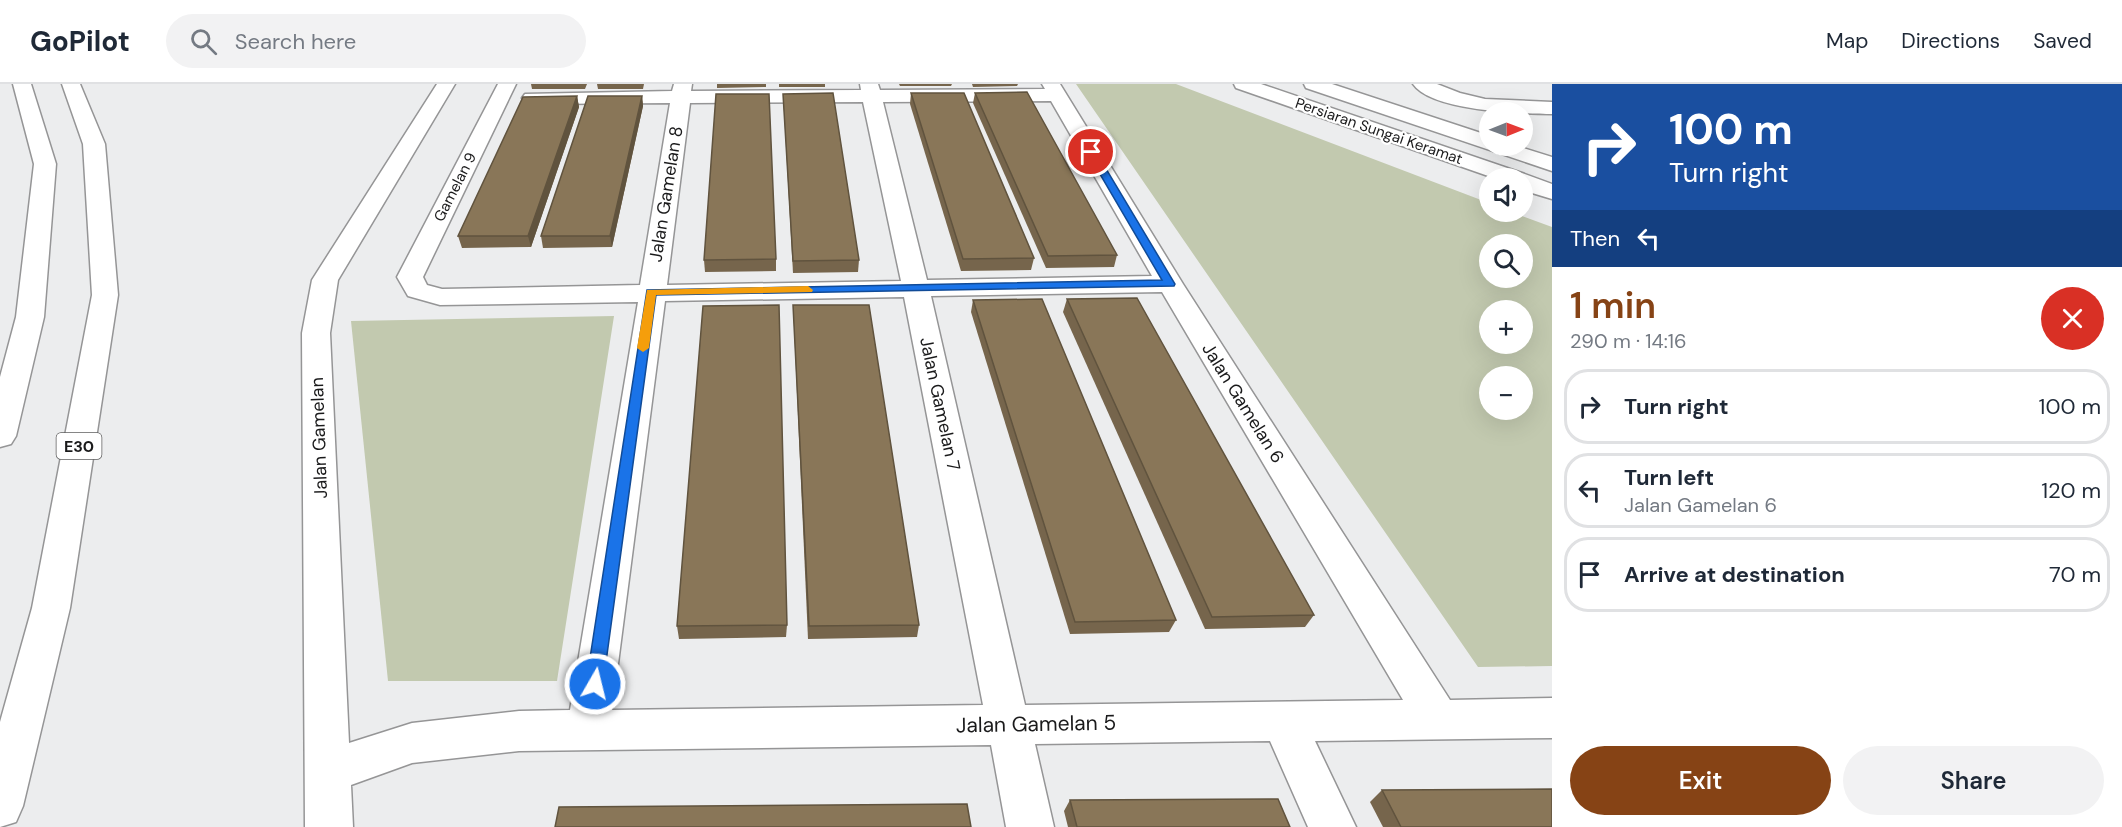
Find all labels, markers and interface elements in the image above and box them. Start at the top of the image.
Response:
search box [166,14,586,68]
text: GoPilot [30,23,130,60]
icon: search [187,25,220,58]
text: Search here [235,27,356,56]
text: Map [1826,27,1868,55]
text: Directions [1901,27,2000,55]
text: Saved [2033,27,2092,55]
street label: Persiaran Sungai Keramat [1293,93,1465,169]
north arrow [1479,102,1533,156]
map controls [1479,102,1533,420]
text: 100 m [1669,102,1793,157]
icon: right [1570,108,1648,186]
street label: Jalan Gamelan 8 [643,124,689,264]
pin [1065,126,1116,177]
icon: arrive [1074,135,1107,168]
street label: Gamelan 9 [429,149,481,225]
text: Turn right [1669,155,1789,190]
button: sound [1479,168,1533,222]
icon: left [1632,222,1665,255]
text: Then [1570,224,1620,253]
button: search [1479,234,1533,288]
text: 1 min [1570,282,1656,329]
button: close [2041,287,2104,350]
button: + [1479,300,1533,354]
text: 290 m · 14:16 [1570,328,1687,354]
street label: Jalan Gamelan 7 [914,335,966,473]
street label: Jalan Gamelan 6 [1196,338,1290,468]
button: − [1479,366,1533,420]
street label: Jalan Gamelan [305,377,333,499]
icon: right [1573,390,1606,423]
text: Turn right [1624,392,1729,421]
text: 100 m [2039,392,2101,421]
road number: E30 [56,433,101,459]
text: Turn left [1624,463,1714,492]
icon: left [1573,474,1606,507]
text: 120 m [2041,476,2101,505]
text: Jalan Gamelan 6 [1624,492,1777,518]
icon: arrive [1573,558,1606,591]
text: Arrive at destination [1624,560,1845,589]
text: 70 m [2049,560,2101,589]
position arrow [563,652,627,716]
street label: Jalan Gamelan 5 [956,709,1116,739]
button: Exit [1570,746,1831,815]
button: Share [1843,746,2104,815]

